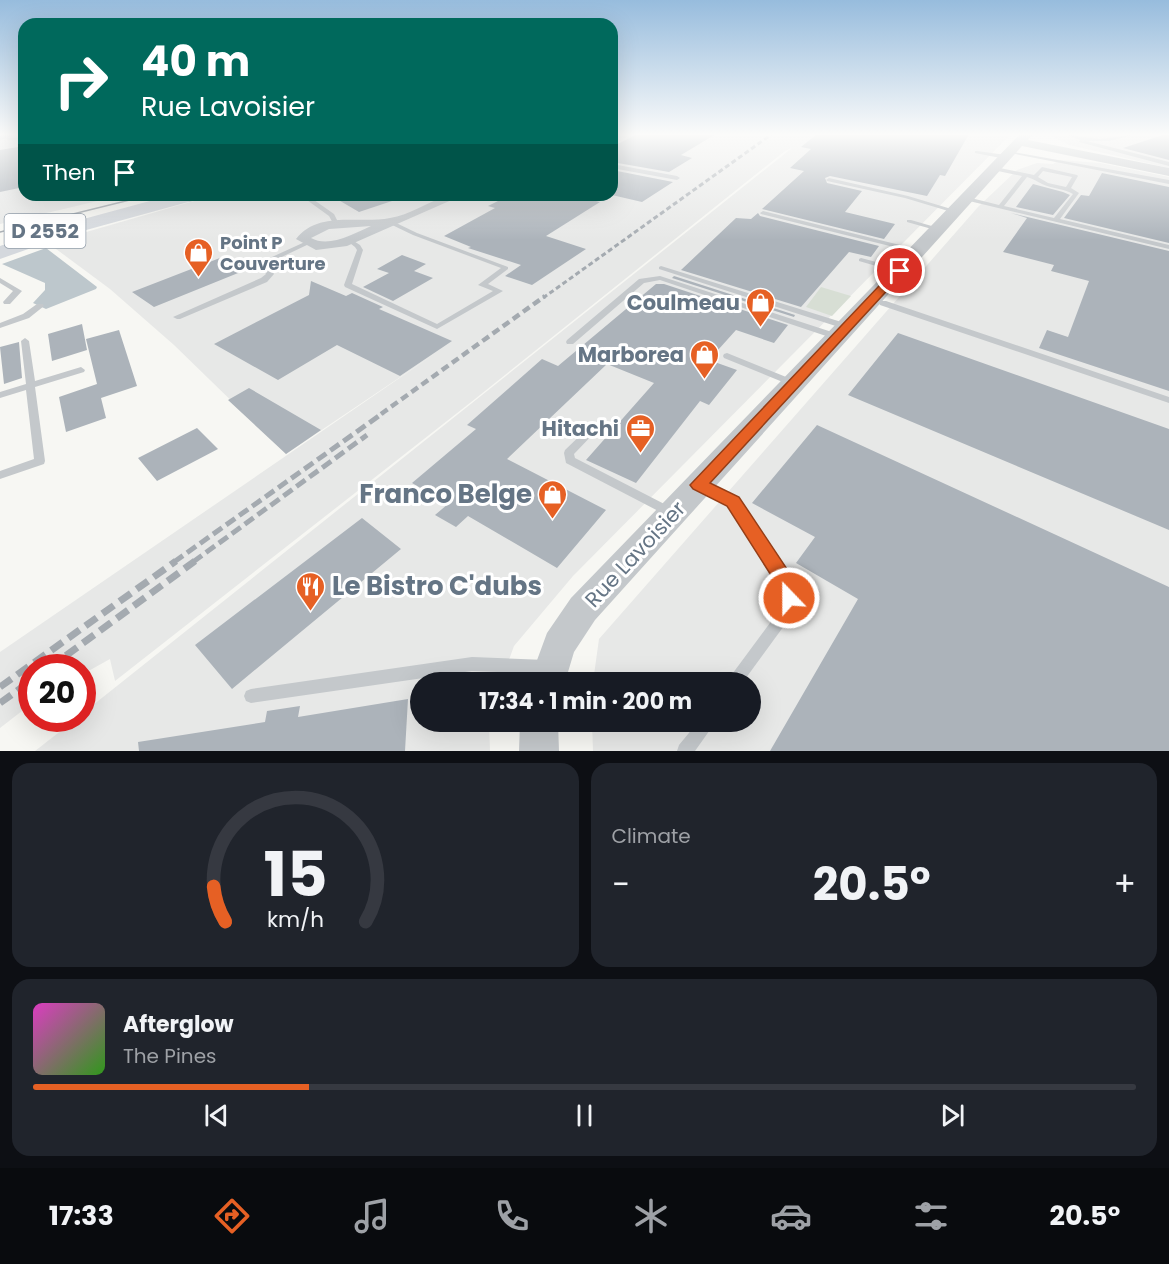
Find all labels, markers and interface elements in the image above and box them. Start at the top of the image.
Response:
text: 40 m [141,32,250,91]
icon: right [42,42,120,120]
text: Rue Lavoisier [141,88,315,125]
icon: arrive [108,156,141,189]
text: Then [42,157,96,188]
road number: D 2552 [4,214,86,248]
place label: Point P Couverture [220,230,326,276]
shop icon: Point P Couverture [183,236,215,278]
pin [874,245,925,296]
icon: arrive [883,254,916,287]
shop icon: Coulmeau [745,286,777,328]
place label: Coulmeau [627,288,740,317]
shop icon: Marborea [689,338,721,380]
place label: Marborea [578,340,684,369]
office icon: Hitachi [624,412,656,454]
place label: Hitachi [542,414,619,443]
place label: Franco Belge [359,476,532,512]
shop icon: Franco Belge [537,478,569,520]
street label: Rue Lavoisier [578,494,692,613]
position arrow [757,566,821,630]
place label: Le Bistro C'dubs [332,568,542,604]
restaurant icon: Le Bistro C'dubs [295,570,327,612]
speed limit sign: 20 [18,654,96,732]
text: 17:34 · 1 min · 200 m [479,686,692,717]
text: Climate [612,822,691,850]
text: 15 [263,830,327,918]
text: 20.5° [813,853,930,916]
text: − [612,861,630,908]
text: + [1113,861,1136,908]
text: km/h [267,904,324,935]
text: Afterglow [123,1009,234,1040]
text: The Pines [123,1042,217,1070]
icon: previous [200,1099,233,1132]
icon: pause [568,1099,601,1132]
icon: next [936,1099,969,1132]
icon: directions [211,1195,253,1237]
icon: music [351,1195,393,1237]
icon: phone [491,1195,533,1237]
icon: climate [630,1195,672,1237]
icon: car [770,1195,812,1237]
icon: filters [910,1195,952,1237]
text: 17:33 [49,1197,114,1234]
text: 20.5° [1049,1197,1120,1234]

